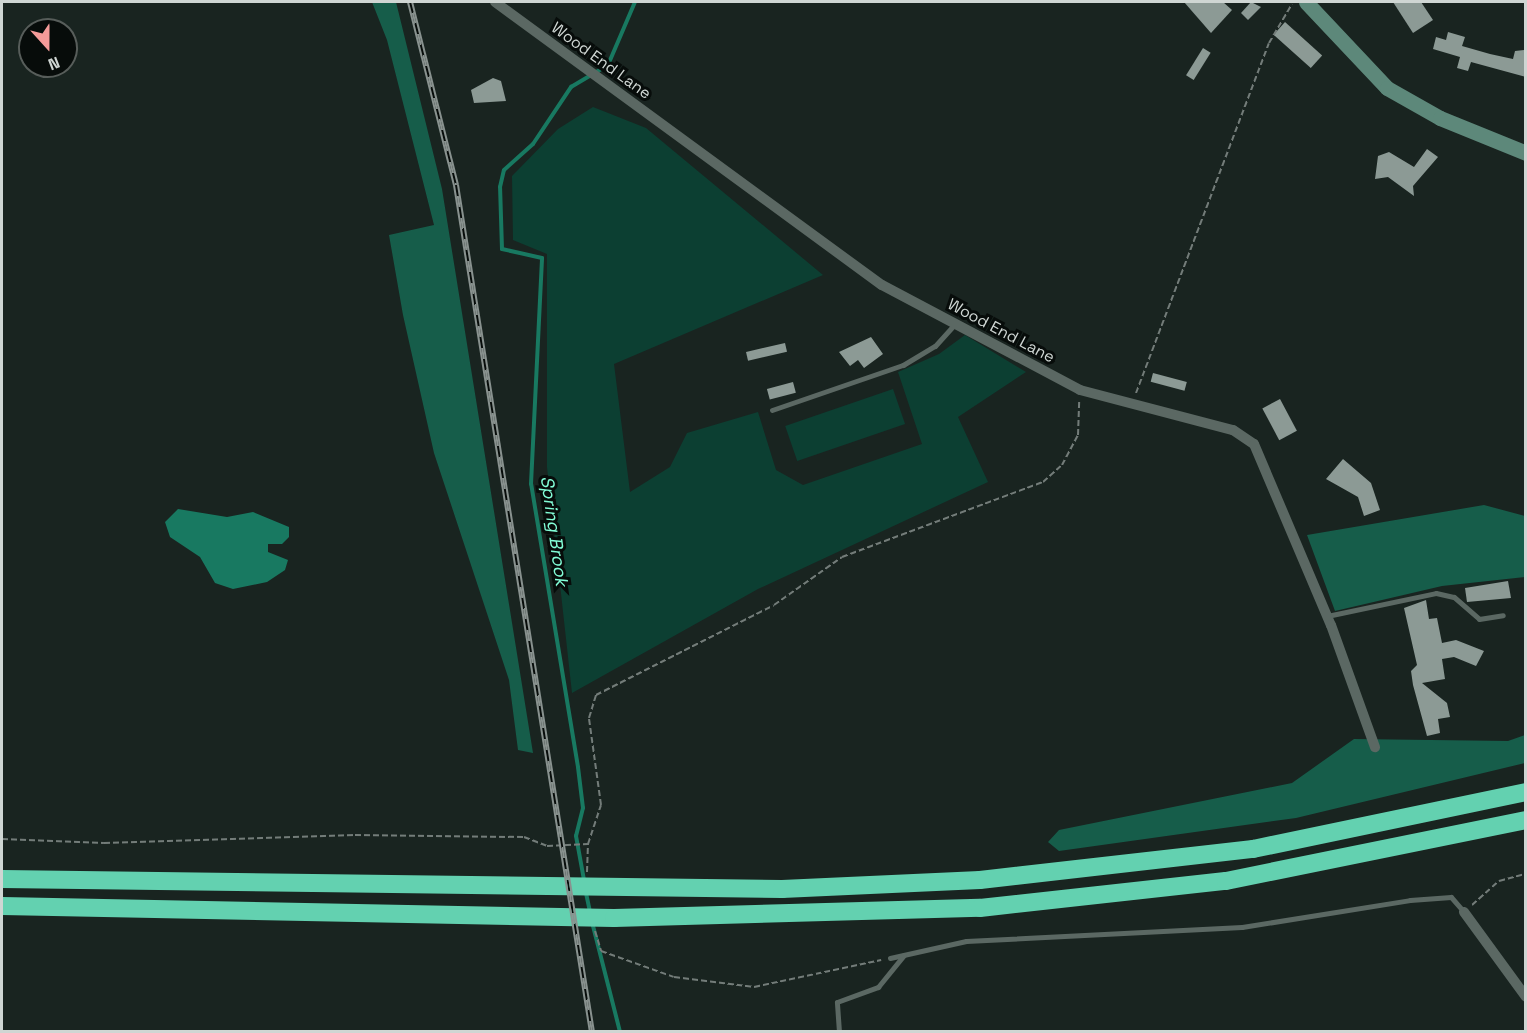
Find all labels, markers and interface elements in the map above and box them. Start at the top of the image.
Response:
north arrow [18,18,78,78]
street label: Wood End Lane [547,18,655,104]
text: N [45,52,63,75]
street label: Wood End Lane [944,295,1058,367]
water label: Spring Brook [536,474,572,588]

